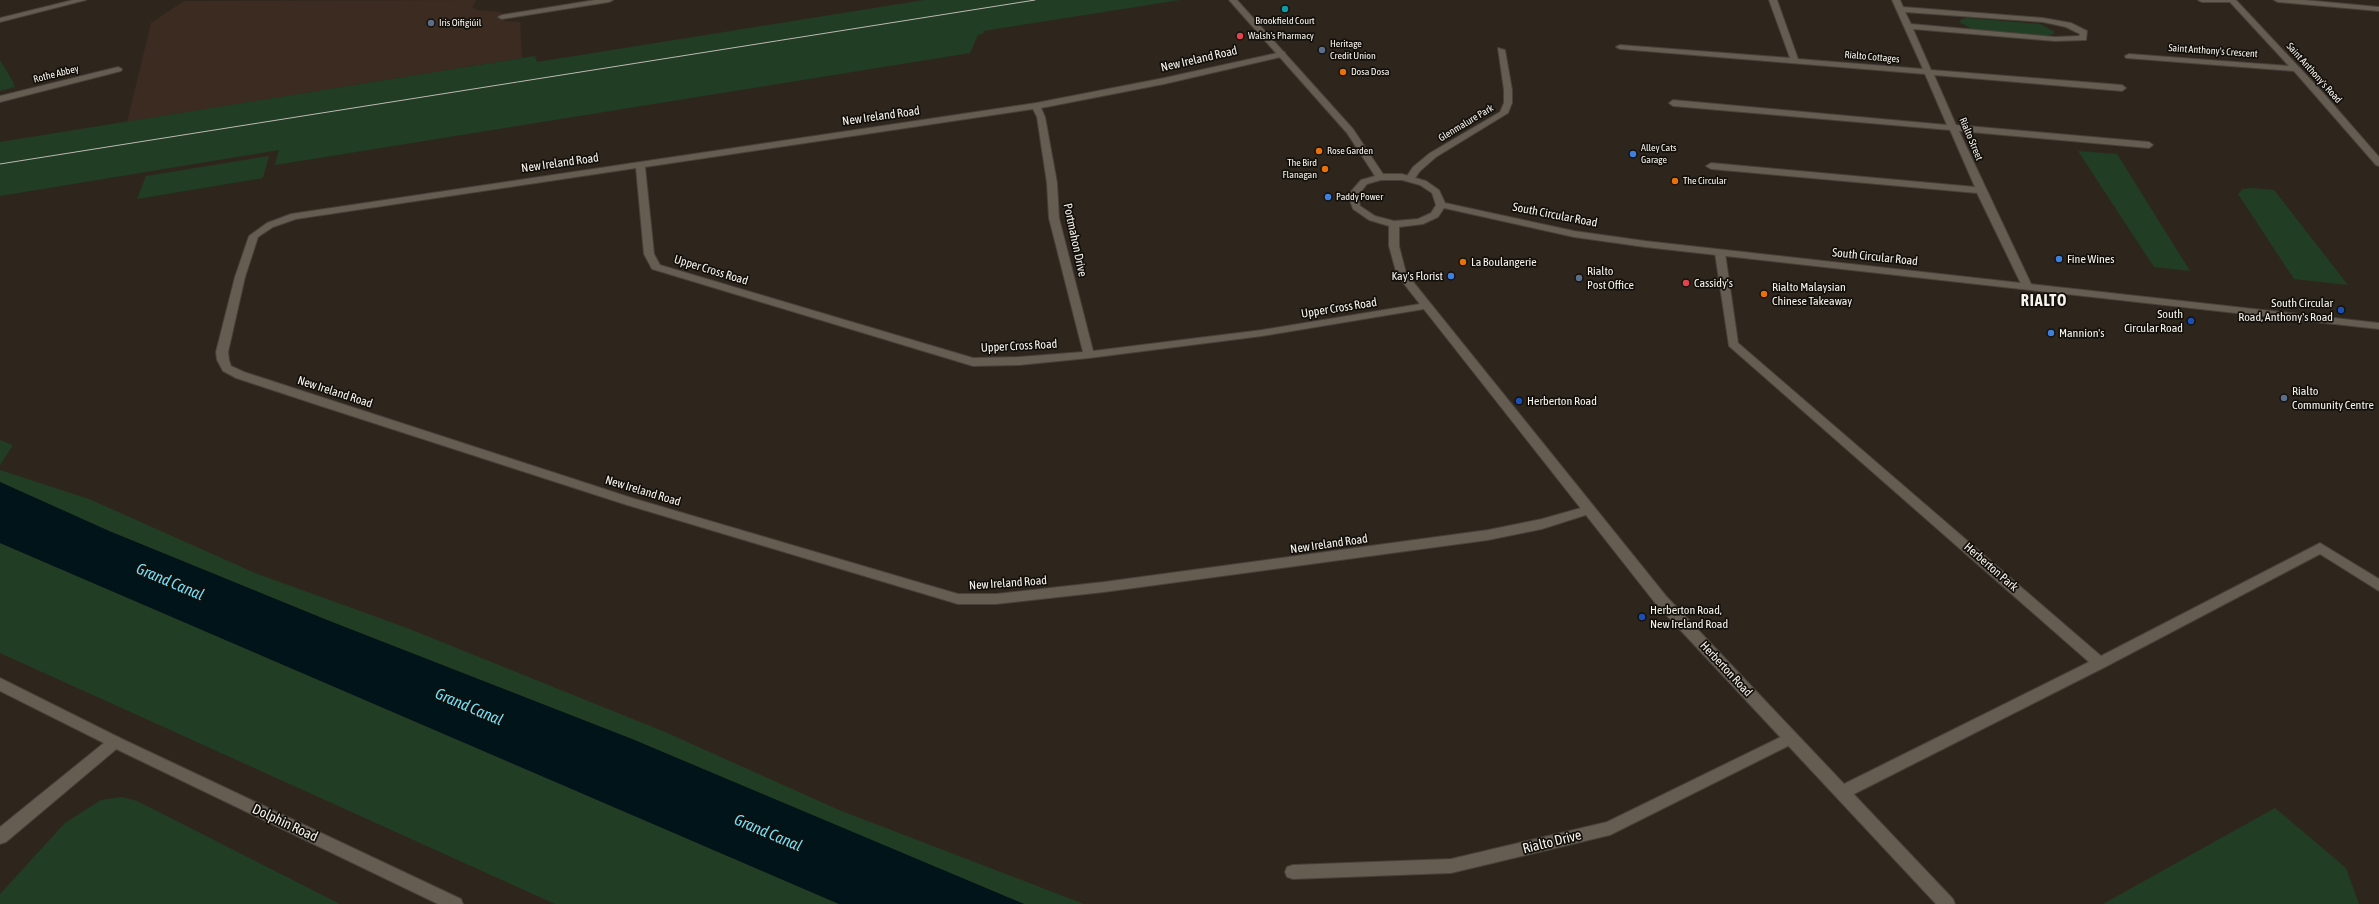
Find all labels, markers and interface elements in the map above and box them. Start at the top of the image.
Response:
marker: Brookfield Court [1280,4,1290,14]
place label: Brookfield Court [1255,15,1315,27]
place label: Iris Oifigiúil [439,17,481,29]
marker: Iris Oifigiúil [426,18,436,28]
place label: Walsh's Pharmacy [1248,30,1314,42]
marker: Walsh's Pharmacy [1235,31,1245,41]
place label: Heritage Credit Union [1330,38,1376,62]
street label: Saint Anthony's Road [2284,40,2344,106]
street label: Saint Anthony's Crescent [2168,42,2258,60]
street label: New Ireland Road [1159,43,1239,75]
marker: Heritage Credit Union [1317,45,1327,55]
street label: Rialto Cottages [1844,49,1900,65]
street label: Rothe Abbey [32,63,80,85]
place label: Dosa Dosa [1351,66,1389,78]
marker: Dosa Dosa [1338,67,1348,77]
street label: Glenmalure Park [1436,102,1496,144]
street label: New Ireland Road [841,103,921,129]
street label: Rialto Street [1957,116,1985,162]
place label: Alley Cats Garage [1641,142,1677,166]
place label: Rose Garden [1327,145,1373,157]
marker: Rose Garden [1314,146,1324,156]
marker: Alley Cats Garage [1628,149,1638,159]
street label: New Ireland Road [520,150,600,176]
place label: The Bird Flanagan [1283,157,1317,180]
marker: The Bird Flanagan [1320,164,1330,174]
place label: The Circular [1683,175,1726,187]
marker: The Circular [1670,176,1680,186]
place label: Paddy Power [1336,191,1383,203]
marker: Paddy Power [1323,192,1333,202]
street label: South Circular Road [1511,200,1599,230]
street label: Portmahon Drive [1060,202,1090,278]
street label: South Circular Road [1831,245,1919,269]
street label: Upper Cross Road [672,252,750,288]
place label: Fine Wines [2067,252,2114,266]
marker: Fine Wines [2054,254,2064,264]
place label: La Boulangerie [1471,255,1537,269]
marker: La Boulangerie [1458,257,1468,267]
place label: Rialto Post Office [1587,264,1634,292]
place label: Kay's Florist [1391,269,1443,283]
marker: Kay's Florist [1446,271,1456,281]
marker: Rialto Post Office [1574,273,1584,283]
place label: Cassidy's [1694,276,1733,290]
marker: Cassidy's [1681,278,1691,288]
place label: Rialto Malaysian Chinese Takeaway [1772,280,1852,308]
marker: Rialto Malaysian Chinese Takeaway [1759,289,1769,299]
district label: RIALTO [2021,291,2067,311]
street label: Upper Cross Road [1300,295,1378,321]
place label: South Circular Road, Anthony's Road [2238,296,2333,324]
marker: South Circular Road, Anthony's Road [2336,305,2346,315]
place label: South Circular Road [2124,307,2183,335]
marker: South Circular Road [2186,316,2196,326]
place label: Mannion's [2059,326,2104,340]
marker: Mannion's [2046,328,2056,338]
street label: Upper Cross Road [980,337,1058,355]
street label: New Ireland Road [296,373,374,411]
place label: Rialto Community Centre [2292,384,2374,412]
marker: Rialto Community Centre [2279,393,2289,403]
place label: Herberton Road [1527,394,1597,408]
marker: Herberton Road [1514,396,1524,406]
street label: New Ireland Road [604,473,682,509]
street label: New Ireland Road [1289,531,1369,557]
street label: Herberton Park [1961,540,2021,594]
water label: Grand Canal [133,559,207,605]
street label: New Ireland Road [969,573,1047,593]
place label: Herberton Road, New Ireland Road [1650,603,1728,631]
marker: Herberton Road, New Ireland Road [1637,612,1647,622]
street label: Herberton Road [1697,639,1755,699]
water label: Grand Canal [432,684,506,730]
street label: Dolphin Road [250,801,320,845]
water label: Grand Canal [731,810,805,856]
street label: Rialto Drive [1521,827,1583,857]

